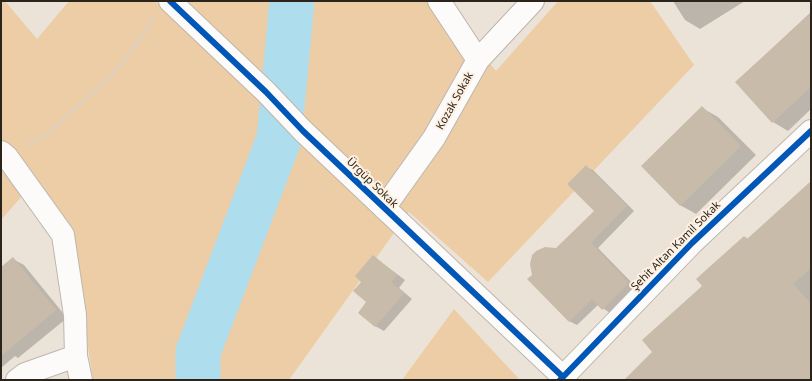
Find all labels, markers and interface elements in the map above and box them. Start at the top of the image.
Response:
street label: Kozak Sokak [434,70,476,132]
street label: Ürgüp Sokak [344,155,400,211]
street label: Şehit Altan Kamil Sokak [629,199,723,293]

